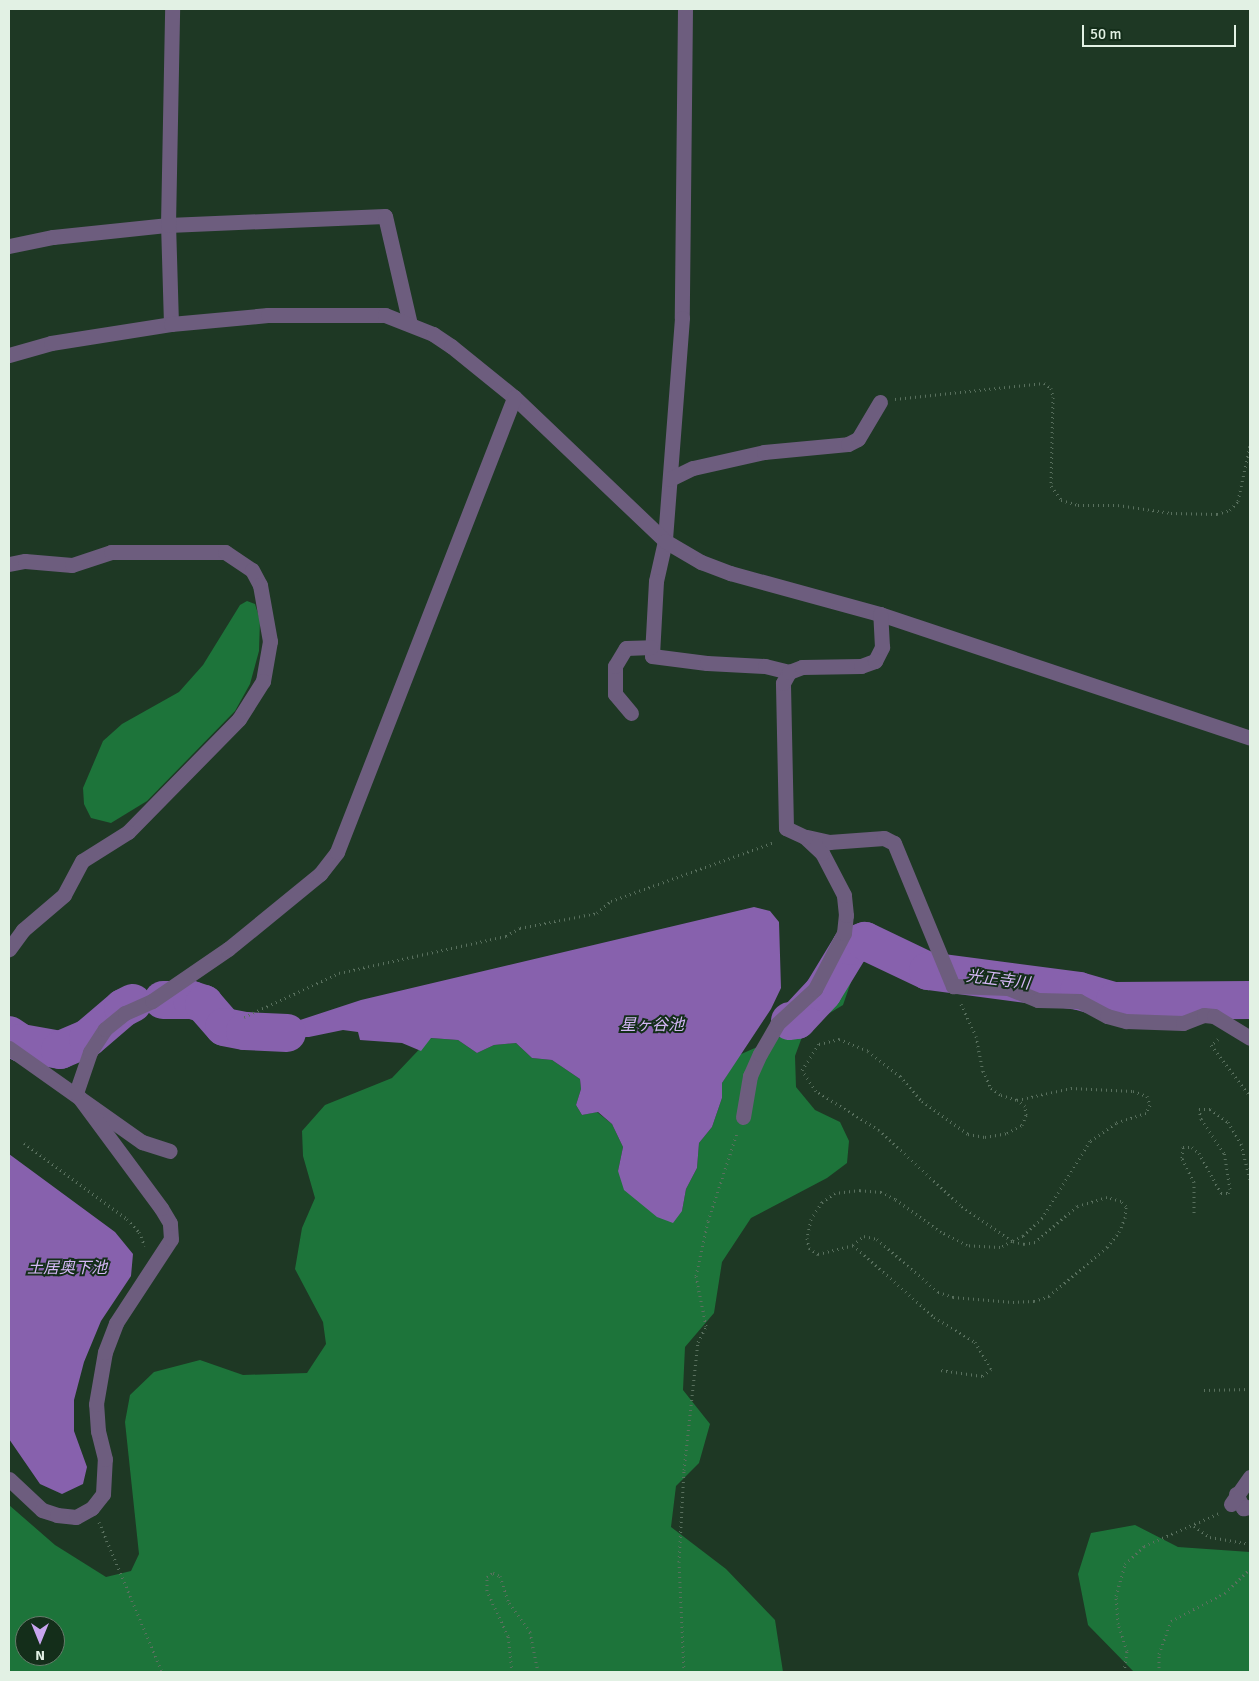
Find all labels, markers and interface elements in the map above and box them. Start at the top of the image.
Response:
scale bar [1084,15,1238,47]
text: 50 m [1090,25,1121,43]
water label: 光正寺川 [965,967,1031,993]
water label: 星ヶ谷池 [620,1015,684,1035]
water label: 土居奥下池 [27,1258,107,1278]
north arrow [15,1616,65,1666]
text: N [35,1647,45,1664]

